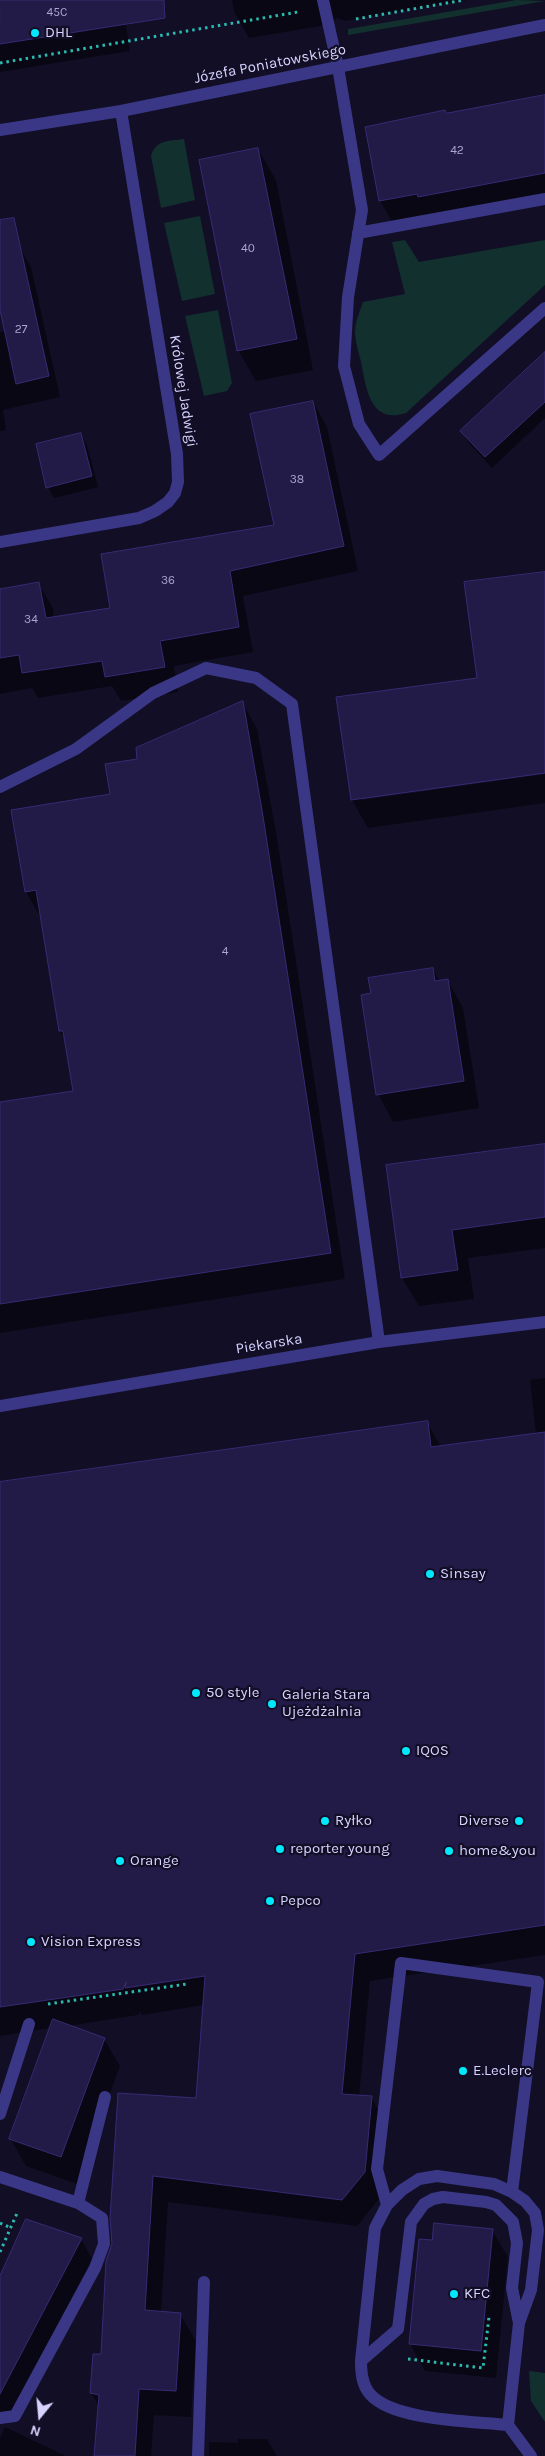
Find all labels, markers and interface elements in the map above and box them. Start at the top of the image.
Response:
house number: 45C [47,6,67,20]
place label: DHL [45,24,72,42]
marker: DHL [29,27,41,39]
street label: Józefa Poniatowskiego [193,40,347,88]
house number: 42 [450,144,464,158]
house number: 40 [241,242,255,256]
house number: 27 [15,323,27,337]
street label: Królowej Jadwigi [165,334,201,448]
house number: 38 [290,473,304,487]
house number: 36 [161,574,175,588]
house number: 34 [24,613,38,627]
house number: 4 [222,945,228,959]
street label: Piekarska [234,1330,304,1358]
place label: Sinsay [440,1565,486,1583]
marker: Sinsay [424,1568,436,1580]
place label: 50 style [206,1684,259,1702]
place label: Galeria Stara Ujeżdżalnia [282,1686,370,1721]
marker: 50 style [190,1687,202,1699]
marker: Galeria Stara Ujeżdżalnia [266,1698,278,1710]
place label: IQOS [416,1742,449,1760]
marker: IQOS [400,1745,412,1757]
place label: Ryłko [335,1812,372,1830]
place label: Diverse [458,1812,509,1830]
marker: Ryłko [319,1815,331,1827]
marker: Diverse [513,1815,525,1827]
place label: reporter young [290,1840,390,1858]
place label: home&you [459,1842,536,1860]
marker: reporter young [274,1843,286,1855]
marker: home&you [443,1845,455,1857]
place label: Orange [130,1852,179,1870]
marker: Orange [114,1855,126,1867]
place label: Pepco [280,1892,321,1910]
marker: Pepco [264,1895,276,1907]
place label: Vision Express [41,1933,141,1951]
marker: Vision Express [25,1936,37,1948]
place label: E.Leclerc [473,2062,532,2080]
marker: E.Leclerc [457,2065,469,2077]
place label: KFC [464,2285,490,2303]
marker: KFC [448,2288,460,2300]
north arrow [15,2391,65,2441]
text: N [28,2421,43,2440]

